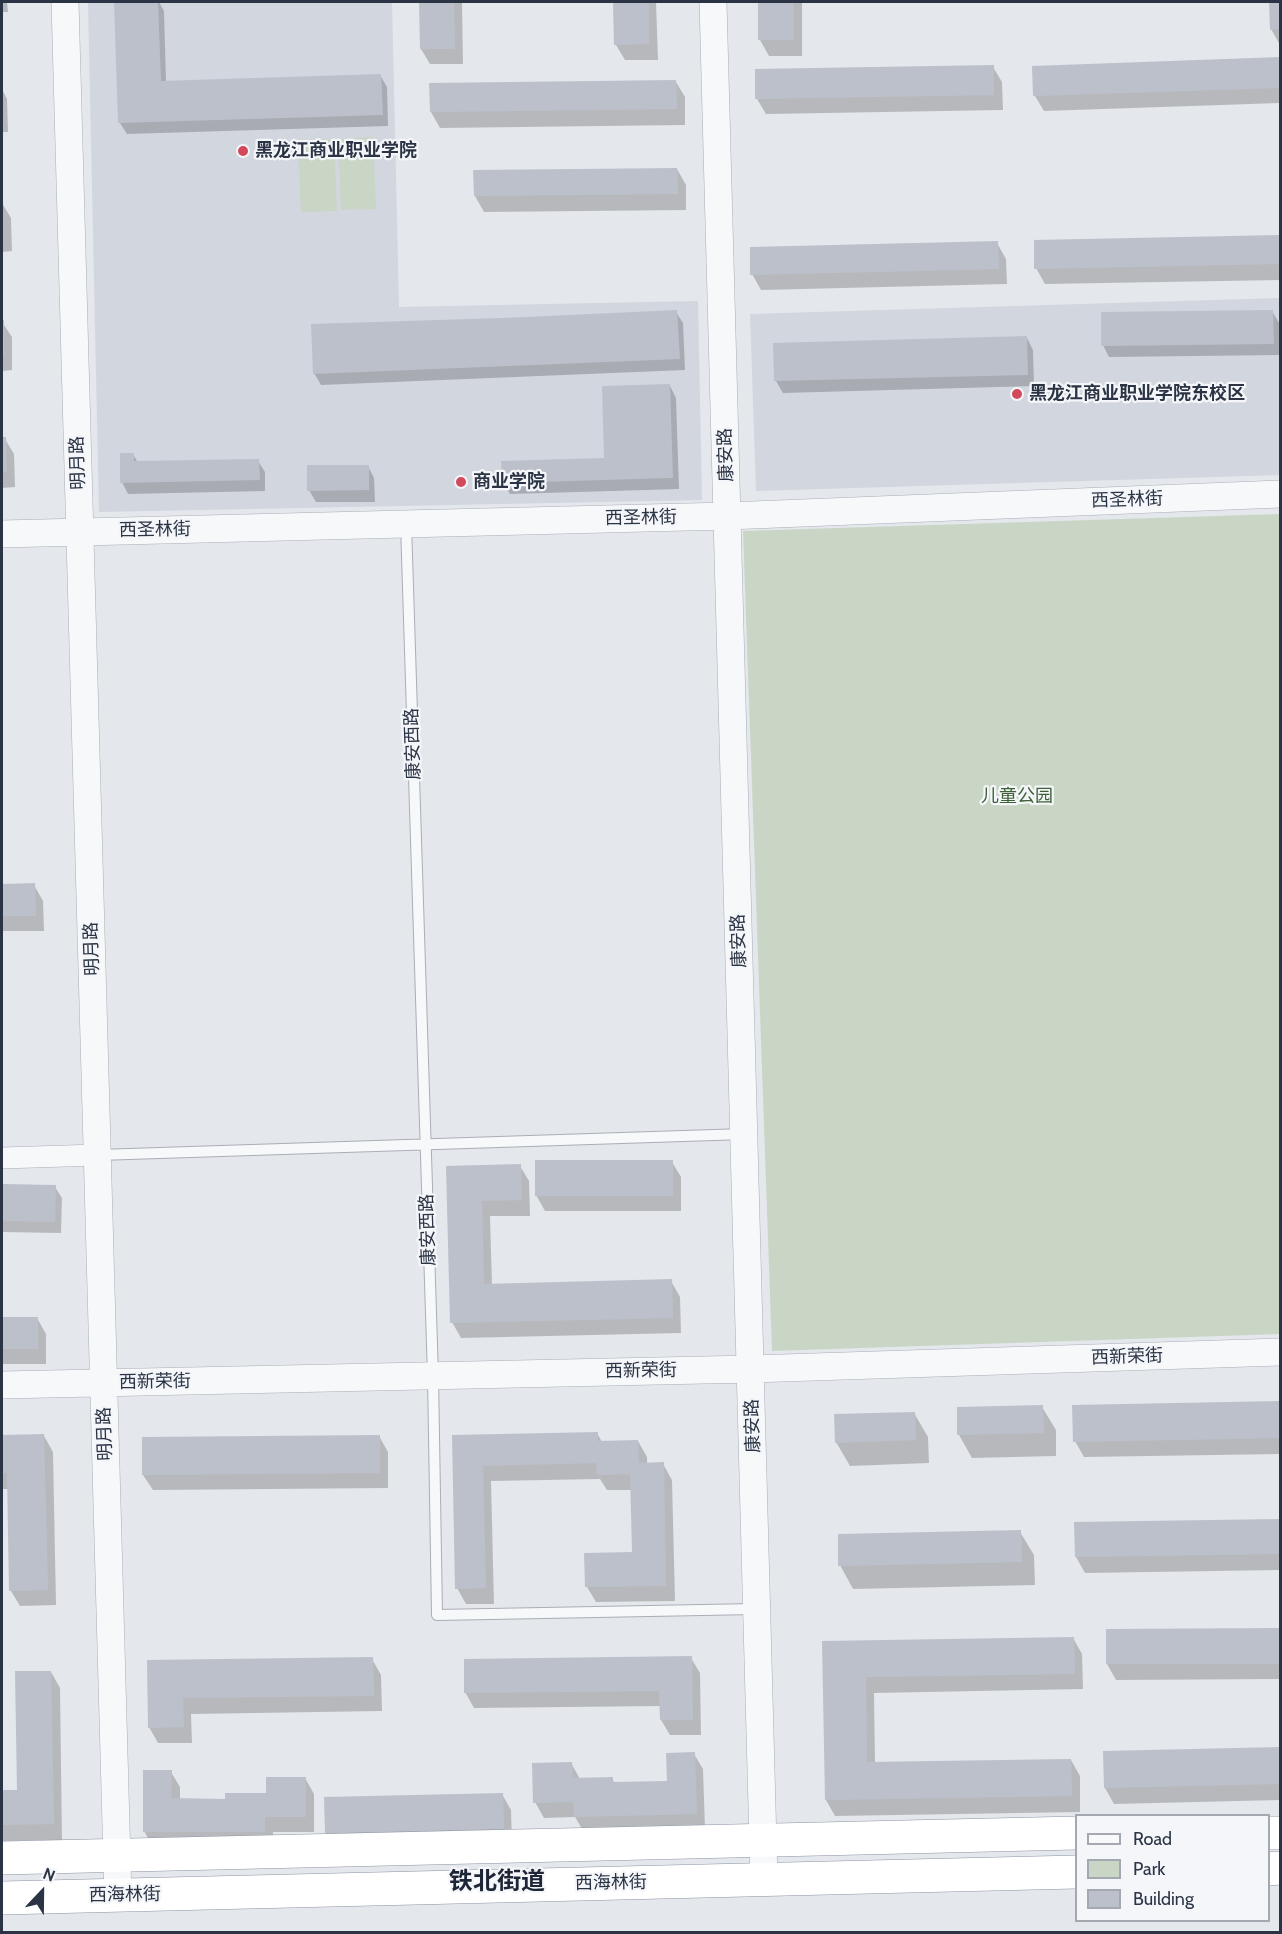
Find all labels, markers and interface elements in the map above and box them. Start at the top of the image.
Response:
place label: 黑龙江商业职业学院 [255,140,417,162]
marker: 黑龙江商业职业学院 [236,144,250,158]
place label: 黑龙江商业职业学院东校区 [1029,383,1245,405]
marker: 黑龙江商业职业学院东校区 [1010,387,1024,401]
street label: 康安路 [714,428,738,482]
street label: 明月路 [66,436,90,490]
place label: 商业学院 [473,471,545,493]
marker: 商业学院 [454,475,468,489]
street label: 西圣林街 [1091,488,1163,512]
street label: 西圣林街 [605,507,677,529]
street label: 西圣林街 [119,519,191,541]
street label: 康安西路 [401,708,425,780]
park label: 儿童公园 [981,786,1053,808]
street label: 康安路 [727,914,751,968]
street label: 明月路 [80,922,104,976]
street label: 康安西路 [416,1194,440,1266]
street label: 西新荣街 [1091,1345,1163,1369]
street label: 西新荣街 [605,1360,677,1382]
street label: 西新荣街 [119,1371,191,1393]
street label: 康安路 [741,1399,765,1453]
street label: 明月路 [93,1407,117,1461]
legend [1075,1814,1270,1922]
text: Road [1133,1828,1172,1850]
text: Park [1133,1858,1165,1880]
north arrow [12,1862,72,1922]
text: N [40,1864,58,1886]
district label: 铁北街道 [449,1868,545,1896]
street label: 西海林街 [575,1872,647,1894]
street label: 西海林街 [89,1884,161,1906]
text: Building [1133,1888,1194,1910]

